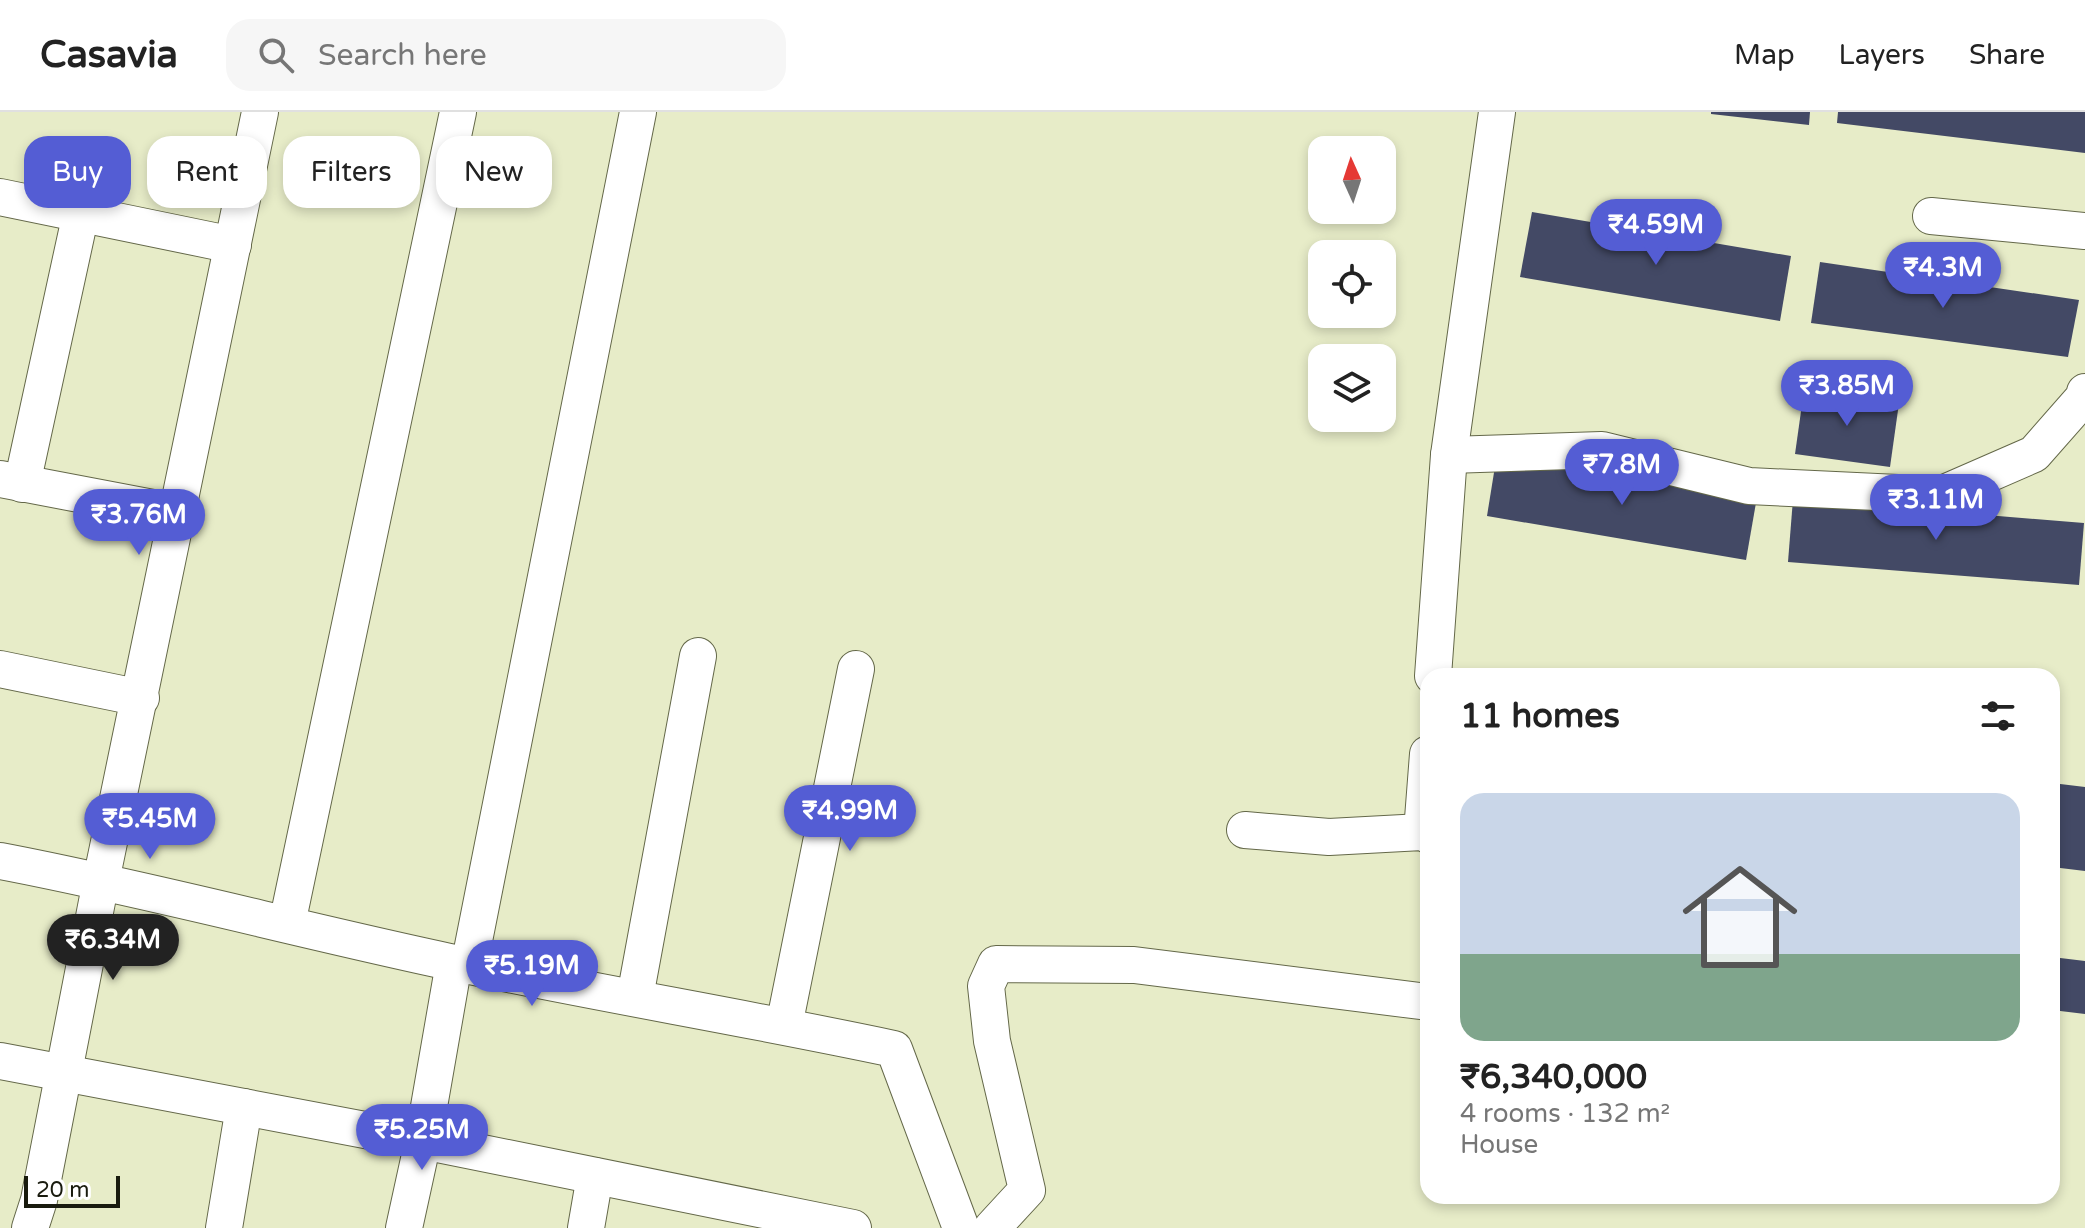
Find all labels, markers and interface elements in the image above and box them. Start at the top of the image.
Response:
search box [226,19,786,91]
text: Casavia [40,32,178,78]
icon: search [254,33,298,77]
text: Search here [318,37,487,74]
text: Map [1734,38,1795,72]
text: Layers [1839,38,1925,72]
text: Share [1969,38,2045,72]
chip: Buy [24,136,131,208]
chip: Rent [147,136,267,208]
chip: Filters [283,136,420,208]
chip: New [436,136,552,208]
north arrow [1308,136,1396,224]
map controls [1308,136,1396,432]
pin: ₹4.59M [1591,199,1721,267]
text: ₹4.59M [1608,209,1704,240]
button: locate [1308,240,1396,328]
pin: ₹4.3M [1887,242,1999,310]
text: ₹4.3M [1903,252,1983,283]
button: layers [1308,344,1396,432]
pin: ₹3.85M [1782,360,1912,428]
text: ₹3.85M [1799,370,1895,401]
pin: ₹7.8M [1566,439,1678,507]
text: ₹7.8M [1583,449,1661,480]
pin: ₹3.11M [1871,474,2001,542]
text: ₹3.11M [1888,484,1984,515]
pin: ₹3.76M [74,489,204,557]
text: ₹3.76M [91,499,187,530]
icon: filters [1976,694,2020,738]
text: 11 homes [1460,696,1620,737]
pin: ₹4.99M [785,785,915,853]
pin: ₹5.45M [85,793,215,861]
text: ₹4.99M [802,795,898,826]
text: ₹5.45M [102,803,198,834]
icon: home [1668,845,1812,989]
pin: ₹6.34M [48,914,178,982]
text: ₹6.34M [65,924,161,955]
pin: ₹5.19M [467,940,597,1008]
text: ₹5.19M [484,950,580,981]
text: ₹6,340,000 [1460,1057,1647,1098]
text: 4 rooms · 132 m² [1460,1098,1670,1129]
pin: ₹5.25M [357,1104,487,1172]
text: ₹5.25M [374,1114,470,1145]
text: House [1460,1129,1538,1160]
scale bar [24,1172,120,1208]
text: 20 m [36,1177,90,1203]

